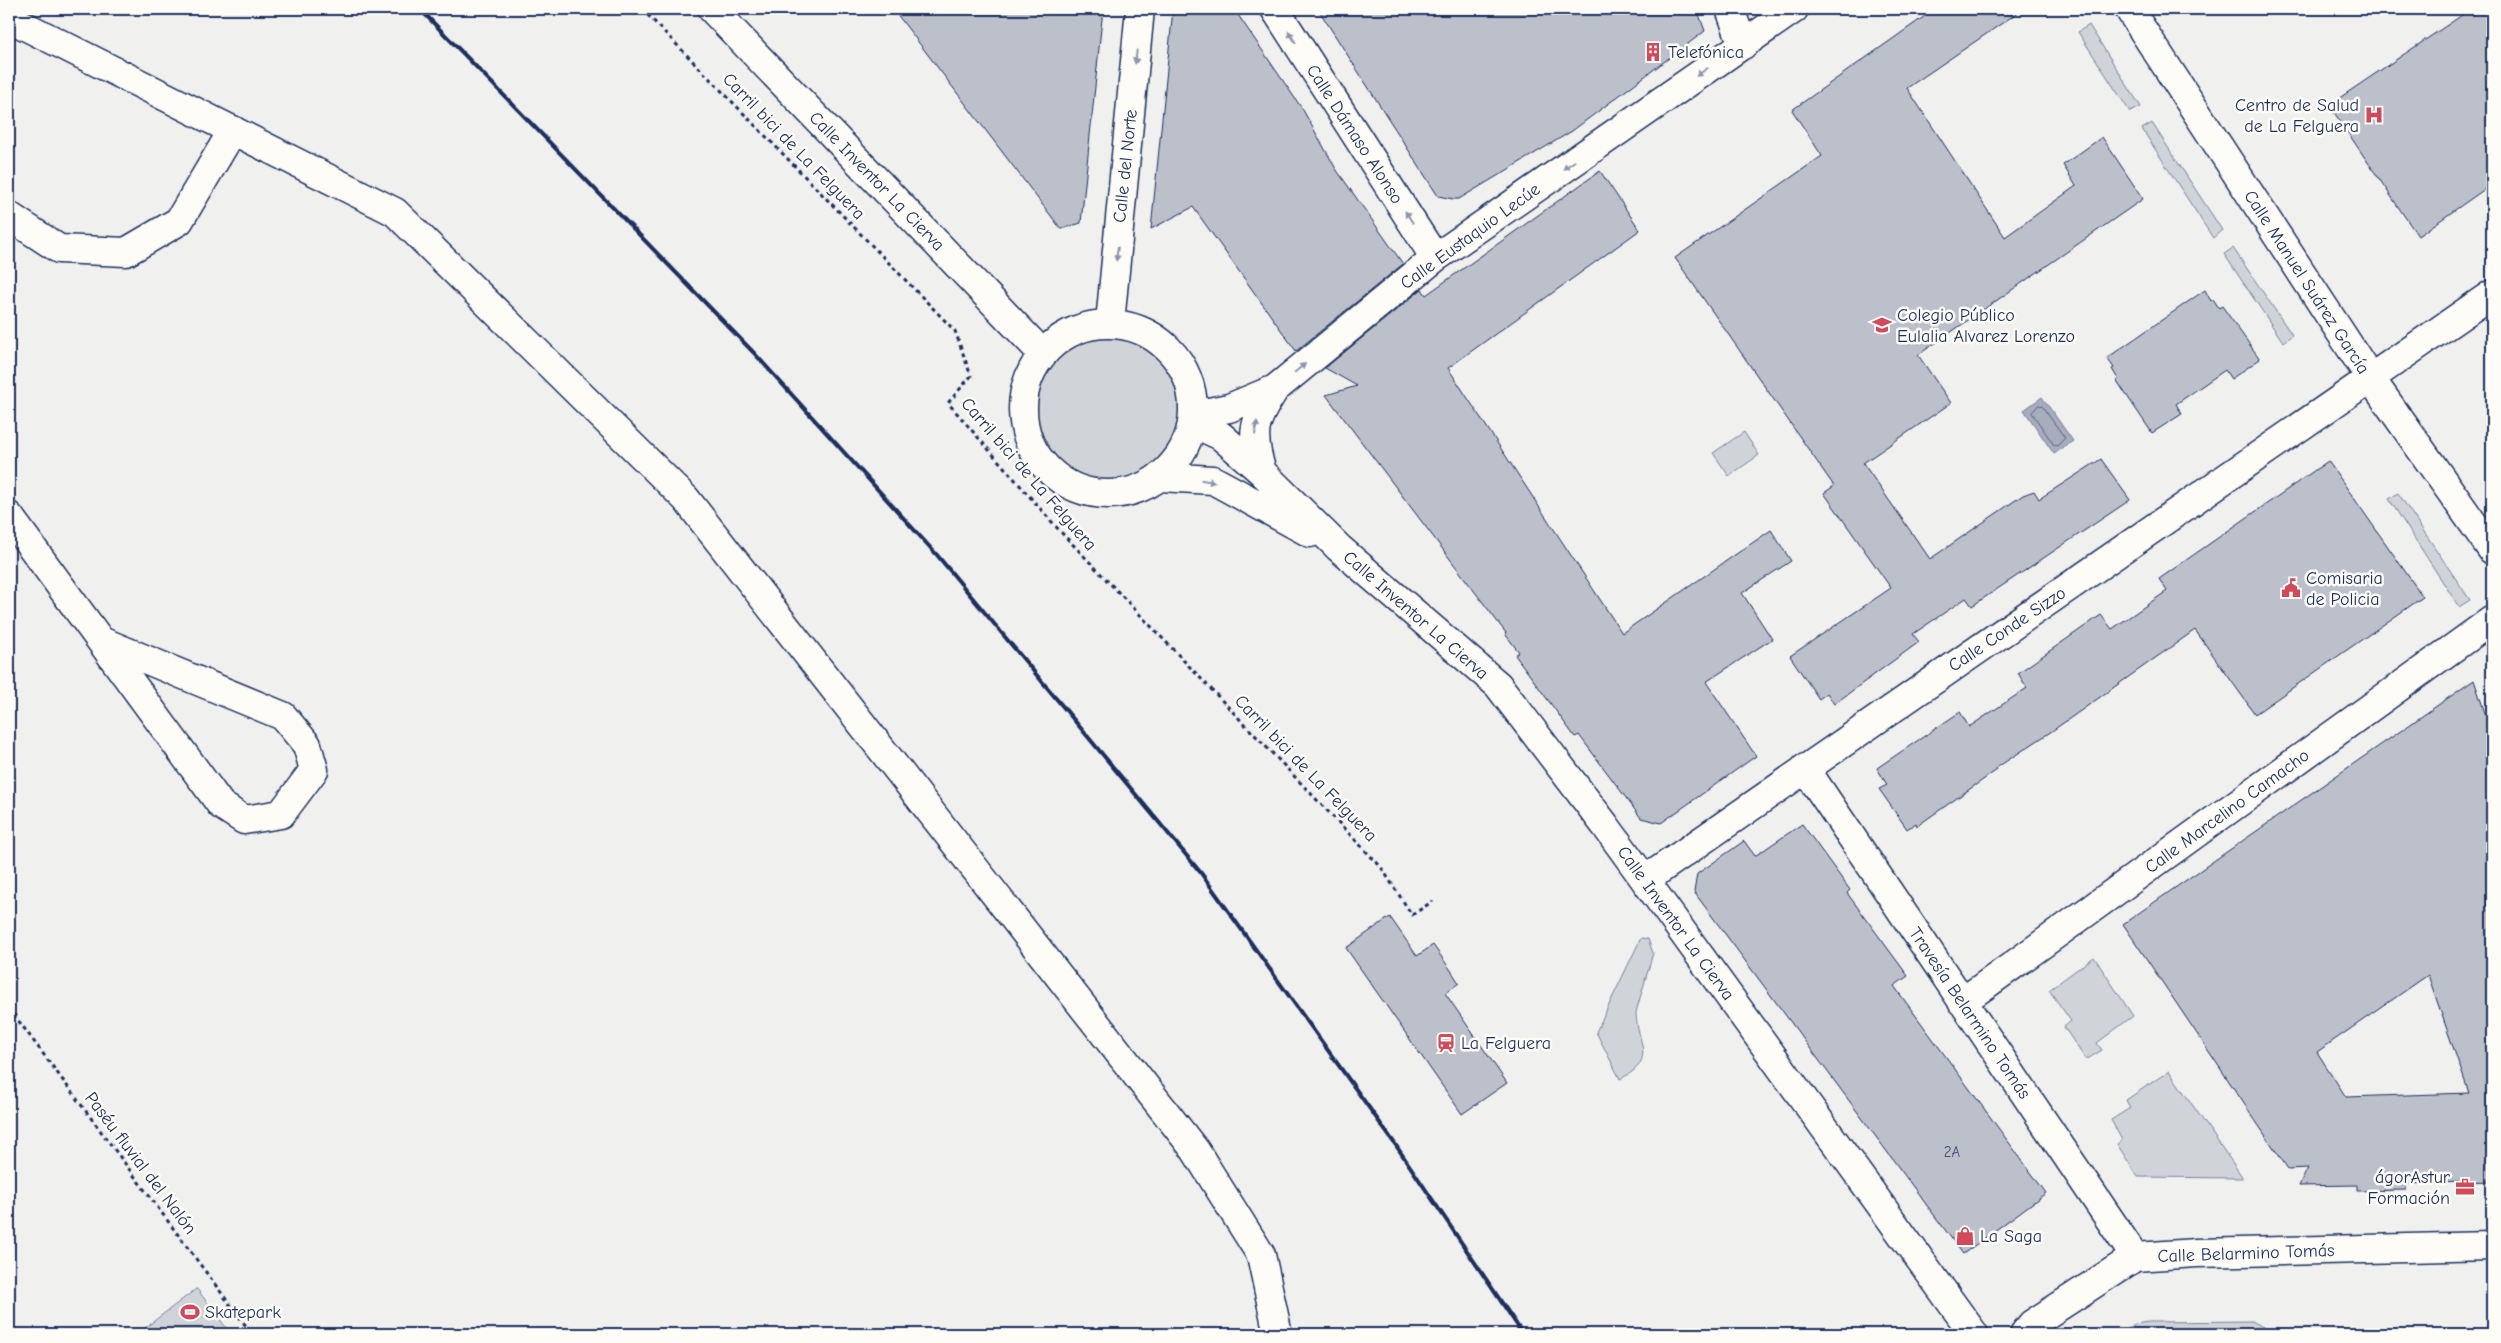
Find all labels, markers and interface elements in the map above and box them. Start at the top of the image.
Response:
one-way arrow [1288,30,1297,43]
building icon: Telefónica [1642,41,1664,63]
place label: Telefónica [1668,42,1744,63]
one-way arrow [1131,50,1139,66]
street label: Calle Dámaso Alonso [1302,61,1407,208]
one-way arrow [1696,67,1709,77]
street label: Carril bici de La Felguera [718,69,869,224]
place label: Centro de Salud de La Felguera [2235,95,2359,137]
hospital icon: Centro de Salud de La Felguera [2363,104,2385,126]
street label: Calle Inventor La Cierva [805,107,949,255]
street label: Calle del Norte [1109,108,1142,224]
one-way arrow [1562,160,1576,170]
street label: Calle Eustaquio Lecúe [1396,179,1544,294]
street label: Calle Manuel Suárez García [2239,187,2374,378]
one-way arrow [1404,211,1414,224]
one-way arrow [1112,246,1120,262]
place label: Colegio Público Eulalia Alvarez Lorenzo [1897,305,2075,347]
school or university icon: Colegio Público Eulalia Alvarez Lorenzo [1871,314,1893,336]
one-way arrow [1294,362,1307,373]
street label: Carril bici de La Felguera [956,394,1101,555]
one-way arrow [1252,420,1260,436]
one-way arrow [1201,477,1216,485]
street label: Calle Inventor La Cierva [1339,547,1493,684]
place label: Comisaria de Policia [2306,568,2383,610]
public building icon: Comisaria de Policia [2280,577,2302,599]
street label: Calle Conde Sizzo [1945,582,2070,676]
street label: Carril bici de La Felguera [1230,691,1381,846]
street label: Calle Marcelino Camacho [2141,745,2313,878]
street label: Calle Inventor La Cierva [1613,842,1739,1004]
street label: Travesía Belarmino Tomás [1904,923,2035,1103]
station icon: La Felguera [1435,1032,1457,1054]
place label: La Felguera [1461,1033,1551,1054]
street label: Paséu fluvial del Nalón [80,1088,201,1238]
house number: 2A [1944,1143,1961,1161]
place label: ágorAstur Formación [2368,1167,2451,1209]
office icon: ágorAstur Formación [2454,1176,2476,1198]
shop icon: La Saga [1954,1225,1976,1247]
place label: La Saga [1980,1226,2042,1247]
street label: Calle Belarmino Tomás [2157,1240,2335,1267]
sports icon: Skatepark [179,1301,201,1323]
place label: Skatepark [205,1302,281,1323]

